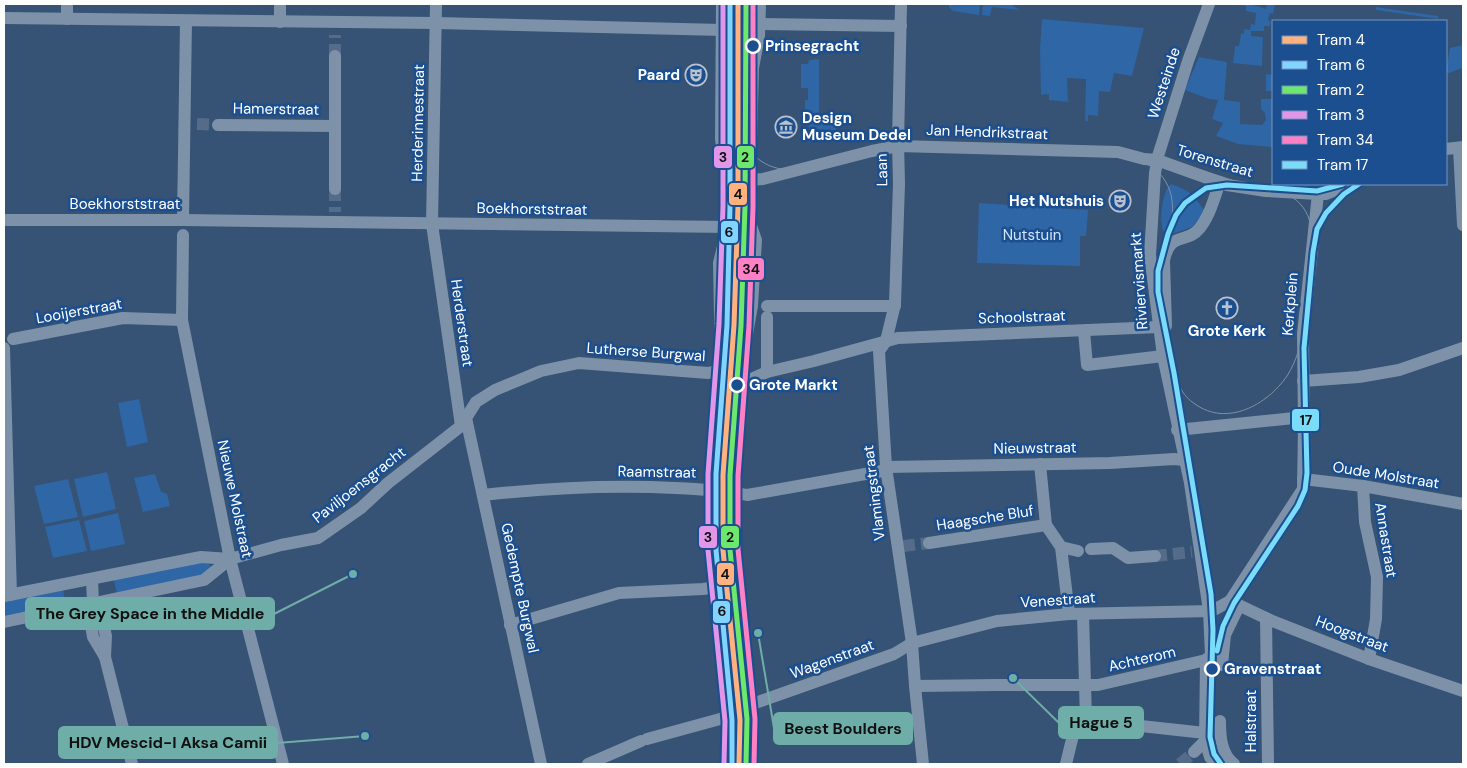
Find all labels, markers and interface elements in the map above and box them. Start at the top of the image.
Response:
legend [1272,20,1447,185]
text: Tram 4 [1317,30,1365,50]
place label: Prinsegracht [765,36,859,56]
marker: Prinsegracht [745,38,761,54]
street label: Westeinde [1143,45,1185,121]
text: Tram 6 [1317,55,1365,75]
theatre icon: Paard [684,63,708,87]
street label: Herderinnestraat [407,64,429,182]
place label: Paard [638,65,680,85]
text: Tram 2 [1317,80,1364,100]
street label: Hamerstraat [233,98,319,120]
text: Tram 3 [1317,105,1365,125]
place label: Design Museum Dedel [802,108,911,145]
museum icon: Design Museum Dedel [774,115,798,139]
street label: Jan Hendrikstraat [926,120,1048,144]
text: Tram 34 [1317,130,1374,150]
street label: Torenstraat [1174,140,1256,182]
line badge: 3 [713,145,733,169]
line badge: 2 [736,145,755,169]
text: 3 [719,148,727,166]
text: 2 [741,148,749,166]
street label: Laan [872,153,892,187]
text: Tram 17 [1317,155,1368,175]
line badge: 4 [728,182,748,206]
text: 4 [733,185,743,203]
theatre icon: Het Nutshuis [1108,189,1132,213]
place label: Het Nutshuis [1009,191,1104,211]
street label: Boekhorststraat [70,194,181,214]
street label: Boekhorststraat [476,198,588,220]
line badge: 6 [720,220,739,244]
text: 6 [725,223,734,241]
park label: Nutstuin [1003,225,1061,245]
street label: Riviervismarkt [1126,231,1152,330]
line badge: 34 [737,257,765,281]
text: 34 [742,260,760,278]
street label: Kerkplein [1277,272,1303,336]
street label: Herderstraat [446,278,478,368]
street label: Looijerstraat [34,294,124,328]
church icon: Grote Kerk [1215,296,1239,320]
street label: Schoolstraat [978,305,1066,329]
place label: Grote Kerk [1188,321,1267,341]
street label: Lutherse Burgwal [586,338,706,366]
place label: Grote Markt [749,375,838,395]
marker: Grote Markt [729,377,745,393]
line badge: 17 [1291,408,1320,432]
text: 17 [1300,411,1313,429]
street label: Nieuwstraat [993,437,1077,459]
street label: Nieuwe Molstraat [213,438,257,560]
street label: Paviljoensgracht [308,442,410,528]
street label: Vlamingstraat [858,444,890,542]
street label: Oude Molstraat [1331,457,1441,493]
street label: Raamstraat [617,461,697,483]
street label: Haagsche Bluf [935,500,1035,536]
street label: Annastraat [1370,501,1402,579]
street label: Gedempte Burgwal [496,521,544,655]
line badge: 3 [698,525,718,549]
line badge: 2 [720,525,740,549]
text: 3 [704,528,712,546]
text: 2 [726,528,734,546]
line badge: 4 [716,562,735,586]
text: 4 [720,565,730,583]
street label: Venestraat [1020,587,1096,613]
callout: The Grey Space in the Middle [26,598,274,629]
line badge: 6 [712,600,731,624]
text: 6 [718,602,727,620]
text: The Grey Space in the Middle [36,603,264,624]
street label: Hoogstraat [1313,611,1391,657]
street label: Wagenstraat [787,635,877,683]
street label: Achterom [1106,642,1178,676]
place label: Gravenstraat [1224,659,1321,679]
marker: Gravenstraat [1204,661,1220,677]
street label: Halstraat [1241,690,1261,752]
callout: Hague 5 [1059,707,1143,738]
text: Hague 5 [1069,712,1133,733]
callout: Beest Boulders [774,713,912,744]
text: Beest Boulders [784,718,902,739]
callout: HDV Mescid-I Aksa Camii [59,727,277,758]
text: HDV Mescid-I Aksa Camii [69,732,267,753]

